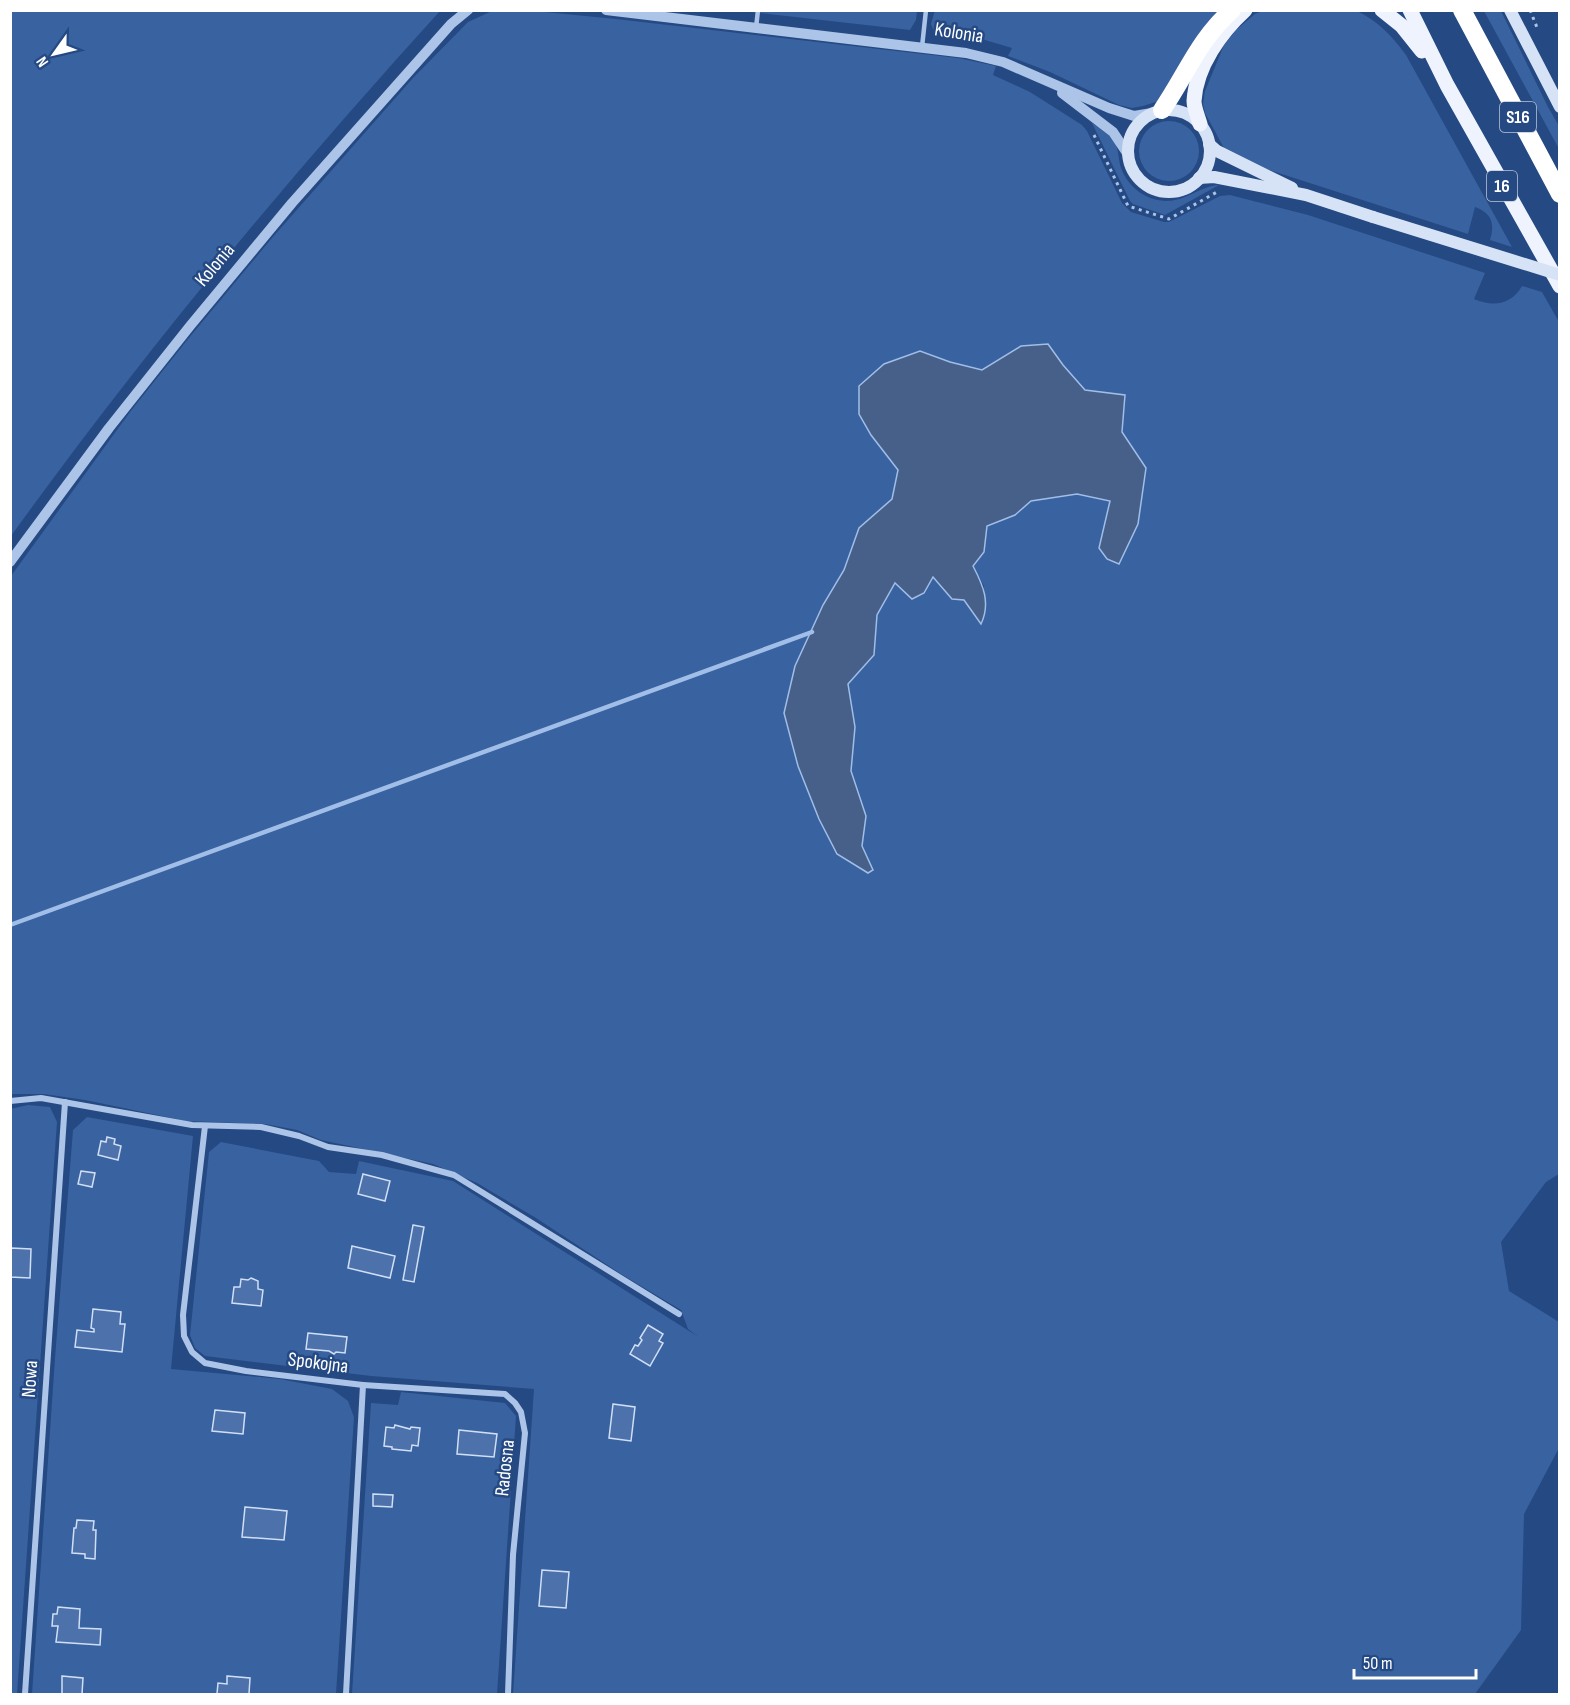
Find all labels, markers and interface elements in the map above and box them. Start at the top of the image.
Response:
street label: Kolonia [933,17,985,49]
north arrow [24,24,84,84]
text: N [33,53,53,70]
road number: S16 [1500,102,1536,132]
road number: 16 [1487,171,1517,201]
street label: Kolonia [190,239,240,291]
street label: Spokojna [286,1347,350,1379]
street label: Nowa [17,1360,43,1398]
street label: Radosna [490,1439,520,1497]
scale bar [1354,1642,1476,1680]
text: 50 m [1363,1653,1393,1674]

